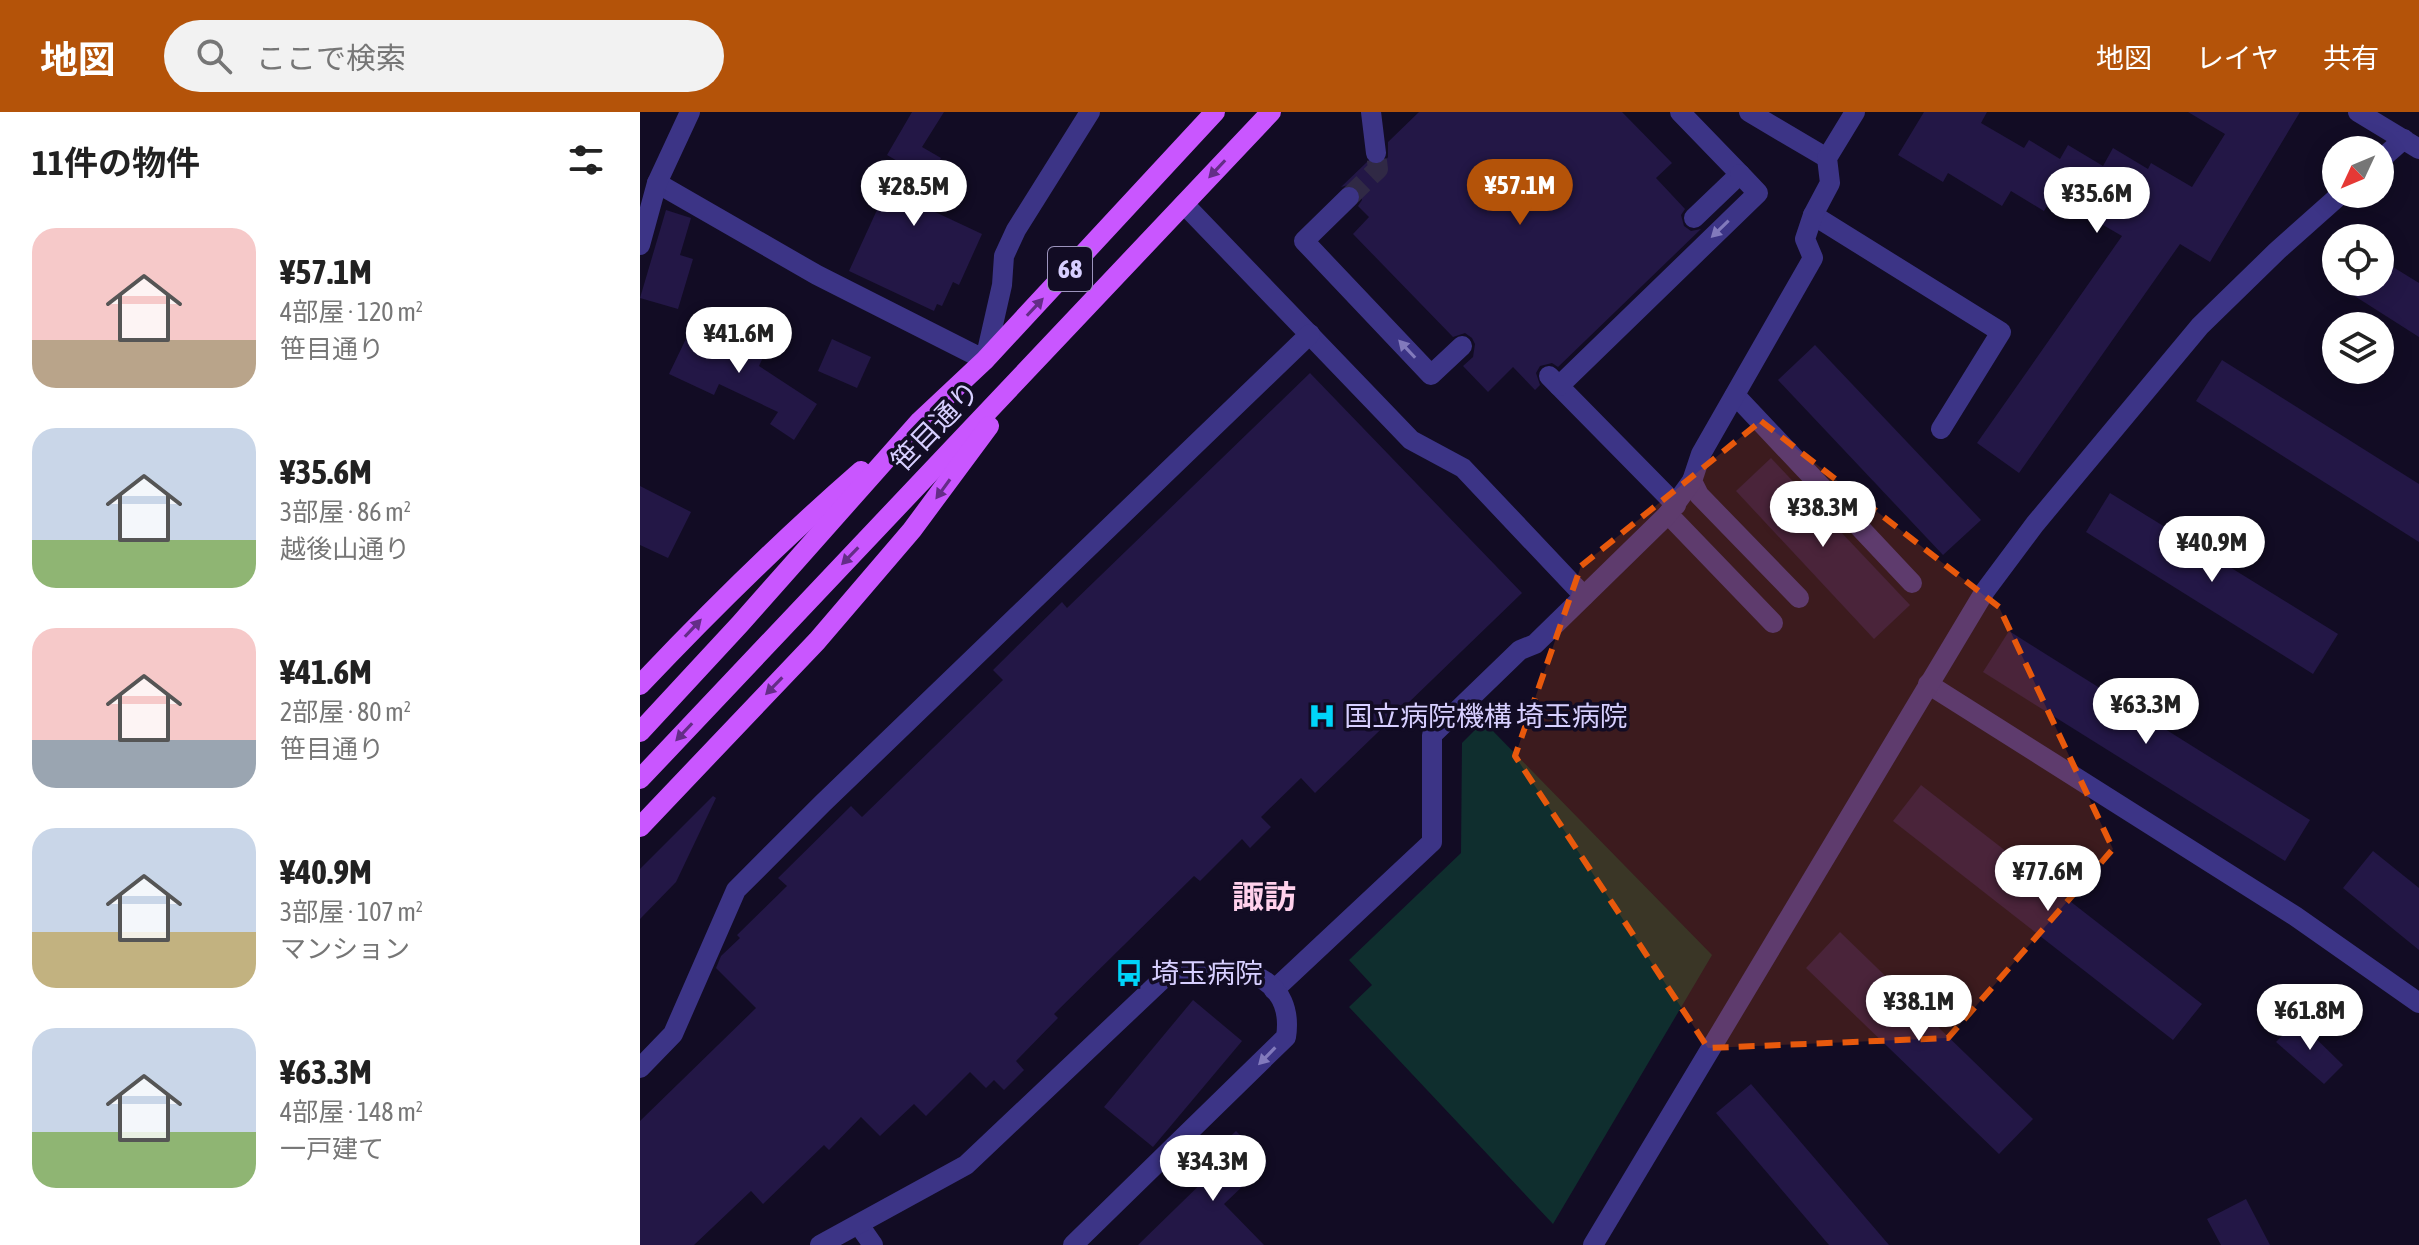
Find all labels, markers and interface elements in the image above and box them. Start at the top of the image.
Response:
search box [164,20,724,92]
icon: search [192,34,236,78]
text: 地図 [40,38,116,81]
text: ここで検索 [256,41,406,75]
text: 地図 [2096,42,2152,74]
text: レイヤ [2196,42,2279,74]
text: 共有 [2323,42,2379,74]
north arrow [2322,136,2394,208]
map controls [2322,136,2394,384]
icon: filters [564,138,608,182]
text: 11件の物件 [32,143,200,182]
one-way arrow [1209,159,1227,178]
pin: ¥57.1M [1455,159,1585,227]
pin: ¥28.5M [849,160,979,228]
pin: ¥35.6M [2032,167,2162,235]
text: ¥57.1M [1485,170,1555,200]
text: ¥28.5M [879,171,949,201]
text: ¥35.6M [2062,178,2132,208]
one-way arrow [1711,220,1730,238]
button: locate [2322,224,2394,296]
road number: 68 [1048,247,1092,291]
text: ¥57.1M [280,252,372,291]
icon: home [96,260,192,356]
text: 4部屋 · 120 m² [280,297,423,327]
one-way arrow [1025,297,1043,316]
pin: ¥41.6M [674,307,804,375]
button: layers [2322,312,2394,384]
text: ¥41.6M [704,318,774,348]
text: 笹目通り [280,334,384,364]
one-way arrow [1398,340,1416,359]
street label: 笹目通り [885,375,985,477]
text: ¥35.6M [280,452,372,491]
icon: home [96,460,192,556]
one-way arrow [935,478,951,499]
pin: ¥38.3M [1758,481,1888,549]
text: ¥38.3M [1788,492,1858,522]
text: 3部屋 · 86 m² [280,497,411,527]
pin: ¥40.9M [2147,516,2277,584]
text: ¥40.9M [2177,527,2247,557]
text: 越後山通り [280,534,410,564]
one-way arrow [841,546,859,565]
one-way arrow [684,619,702,638]
text: ¥41.6M [280,652,372,691]
icon: home [96,660,192,756]
one-way arrow [766,676,784,695]
pin: ¥63.3M [2081,678,2211,746]
text: ¥63.3M [2111,689,2181,719]
text: 2部屋 · 80 m² [280,697,411,727]
place label: 国立病院機構 埼玉病院 [1344,700,1628,732]
hospital icon: 国立病院機構 埼玉病院 [1307,701,1337,731]
one-way arrow [675,722,693,741]
text: 笹目通り [280,734,384,764]
pin: ¥77.6M [1983,845,2113,913]
text: ¥40.9M [280,852,372,891]
text: ¥77.6M [2013,856,2083,886]
icon: home [96,860,192,956]
district label: 諏訪 [1232,878,1296,915]
text: 3部屋 · 107 m² [280,897,423,927]
text: マンション [280,934,410,964]
place label: 埼玉病院 [1151,957,1263,989]
bus stop icon: 埼玉病院 [1114,958,1144,988]
pin: ¥38.1M [1854,975,1984,1043]
pin: ¥61.8M [2245,984,2375,1052]
text: ¥38.1M [1884,986,1954,1016]
text: ¥61.8M [2275,995,2345,1025]
one-way arrow [1259,1046,1277,1065]
text: ¥63.3M [280,1052,372,1091]
icon: home [96,1060,192,1156]
text: 4部屋 · 148 m² [280,1097,423,1127]
text: 一戸建て [280,1134,384,1164]
pin: ¥34.3M [1148,1135,1278,1203]
text: ¥34.3M [1178,1146,1248,1176]

